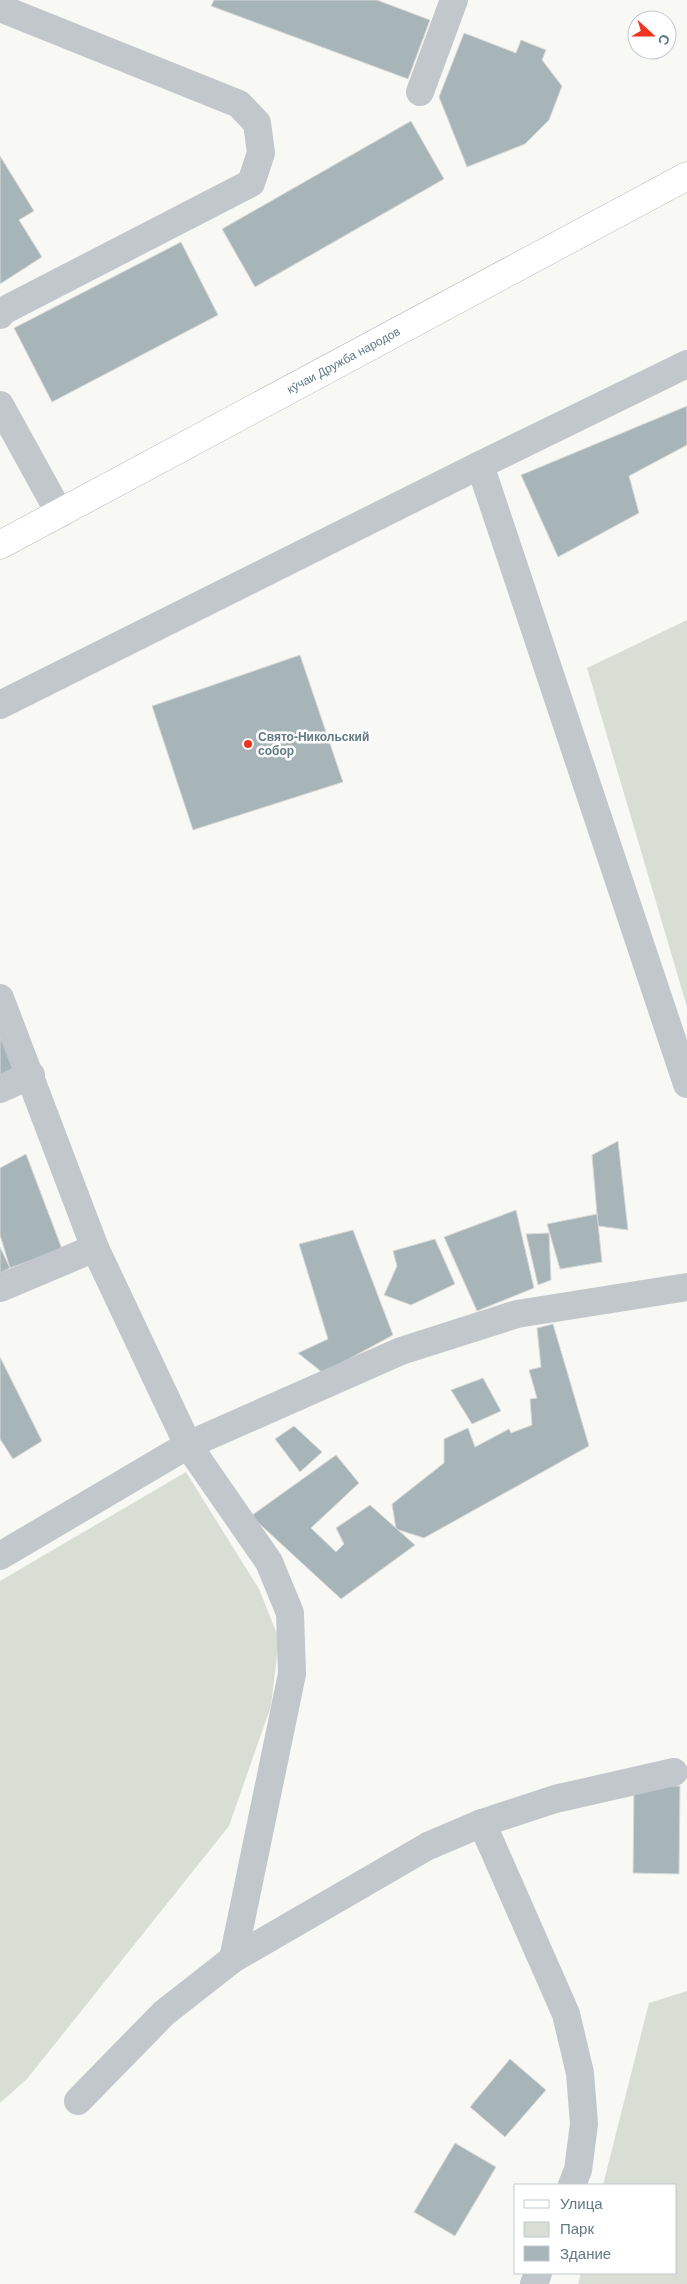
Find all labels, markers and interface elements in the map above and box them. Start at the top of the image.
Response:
north arrow [627,10,677,60]
text: С [655,32,673,47]
street label: кӯчаи Дружба народов [285,324,403,397]
place label: Свято-Никольский собор [258,730,369,758]
marker: Свято-Никольский собор [242,738,254,750]
legend [514,2184,677,2274]
text: Улица [560,2195,603,2212]
text: Парк [560,2220,594,2237]
text: Здание [560,2245,611,2262]

